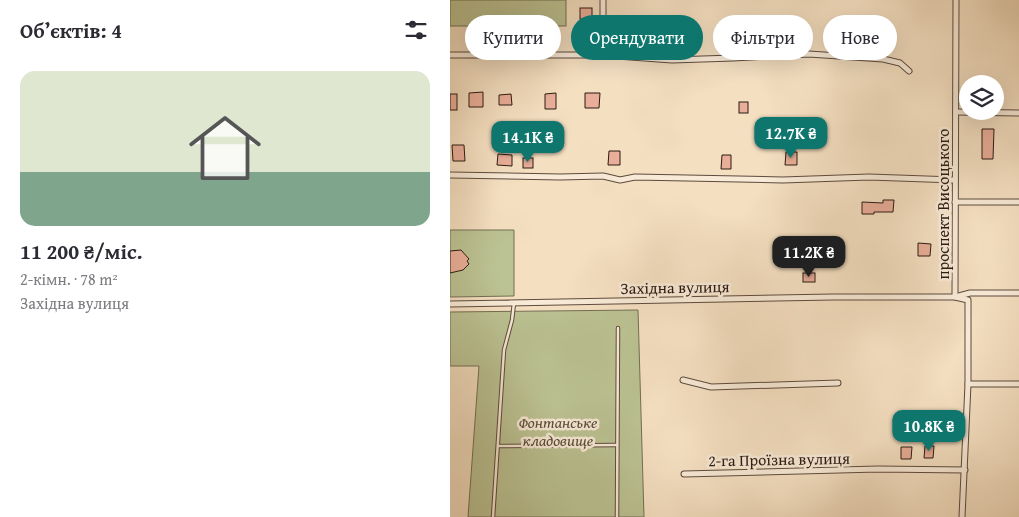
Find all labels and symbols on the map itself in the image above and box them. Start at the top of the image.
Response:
pin: 12.7K ₴ [745,116,837,159]
pin: 14.1K ₴ [482,120,574,163]
street label: проспект Висоцького [931,128,955,280]
pin: 11.2K ₴ [763,236,855,278]
street label: Західна вулиця [620,274,730,300]
park label: Фонтанське кладовище [518,410,598,452]
pin: 10.8K ₴ [883,410,975,452]
street label: 2-га Проїзна вулиця [708,446,850,472]

